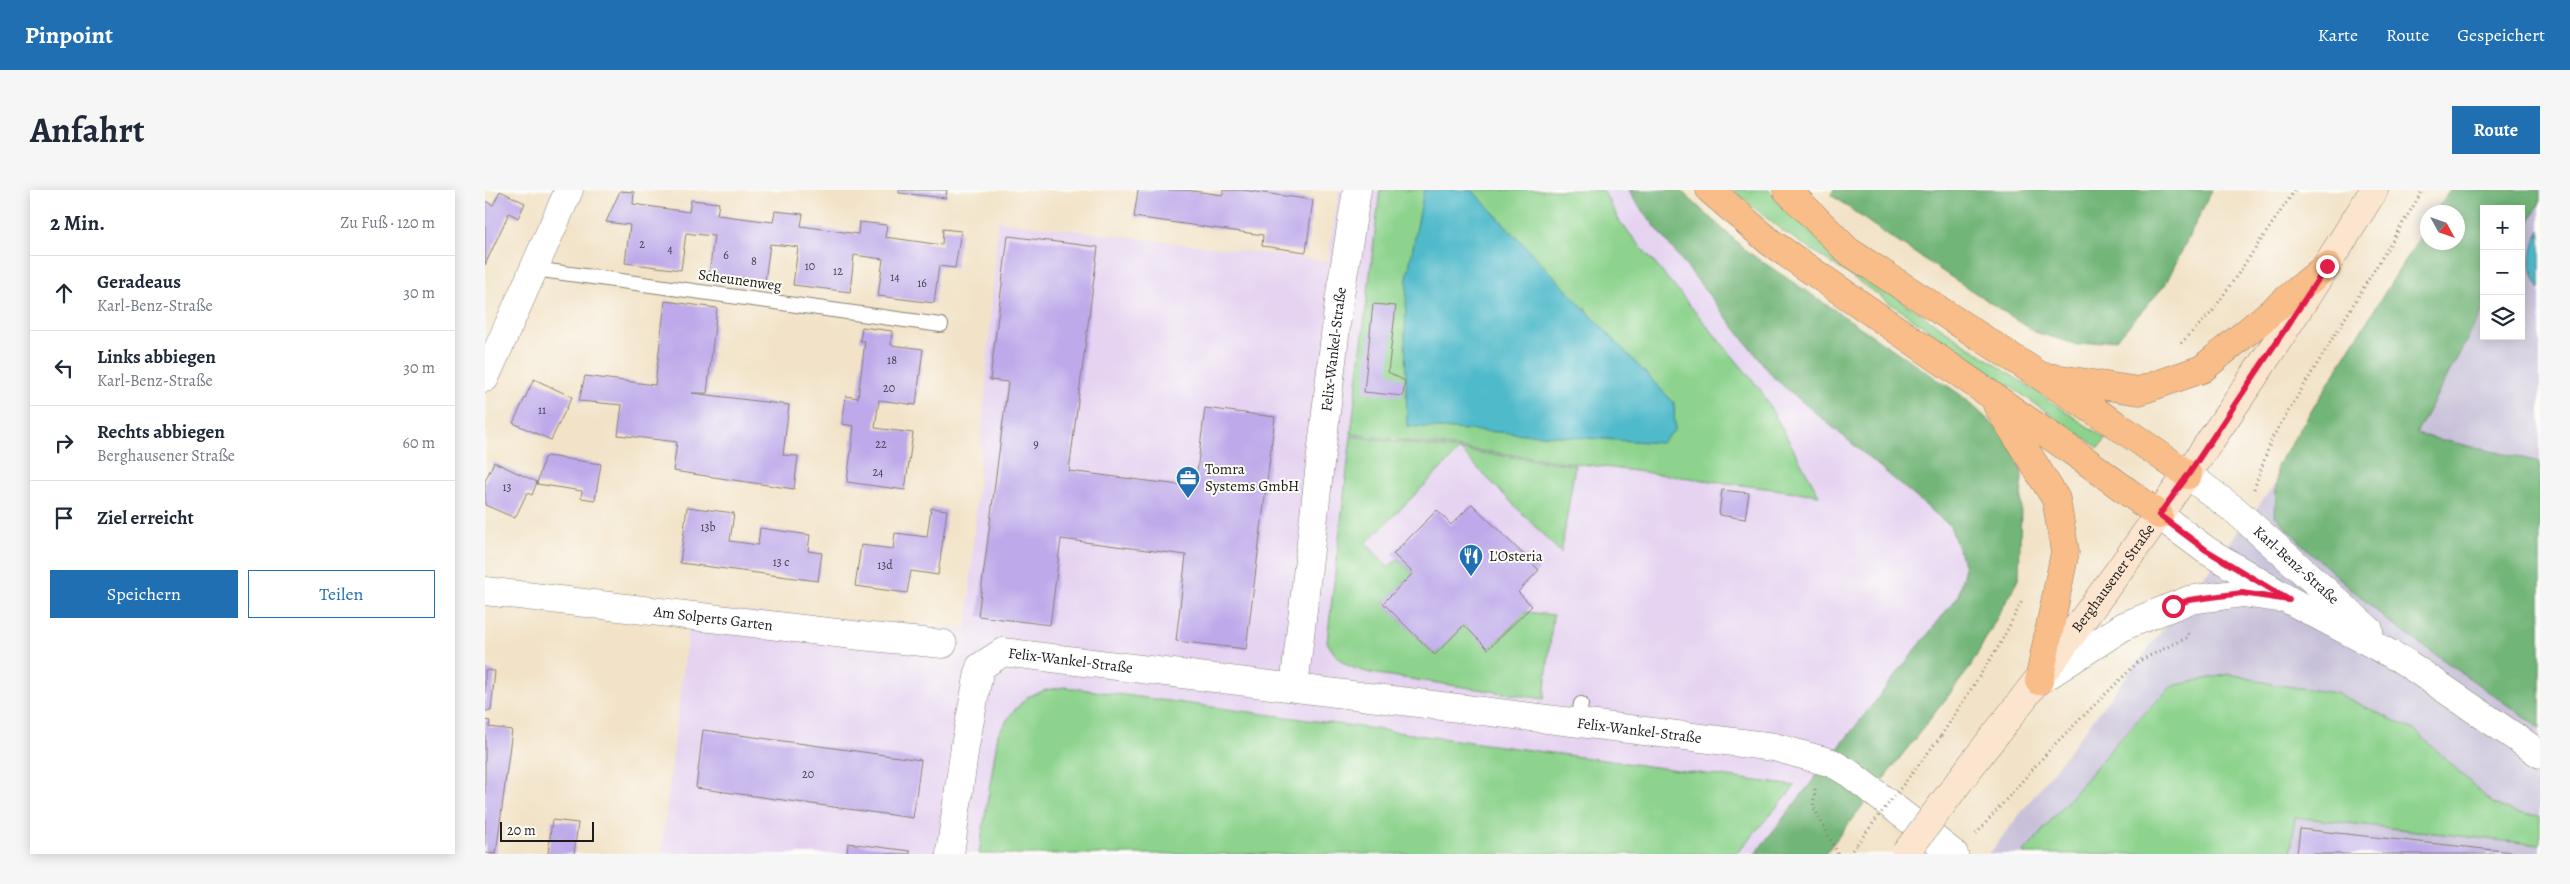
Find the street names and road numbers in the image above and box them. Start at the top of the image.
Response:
street label: Scheunenweg [697,264,784,296]
street label: Felix-Wankel-Straße [1316,285,1351,413]
street label: Berghausener Straße [2067,520,2159,636]
street label: Karl-Benz-Straße [2249,521,2344,609]
street label: Am Solperts Garten [652,601,774,635]
street label: Felix-Wankel-Straße [1007,643,1134,678]
street label: Felix-Wankel-Straße [1576,713,1703,748]

